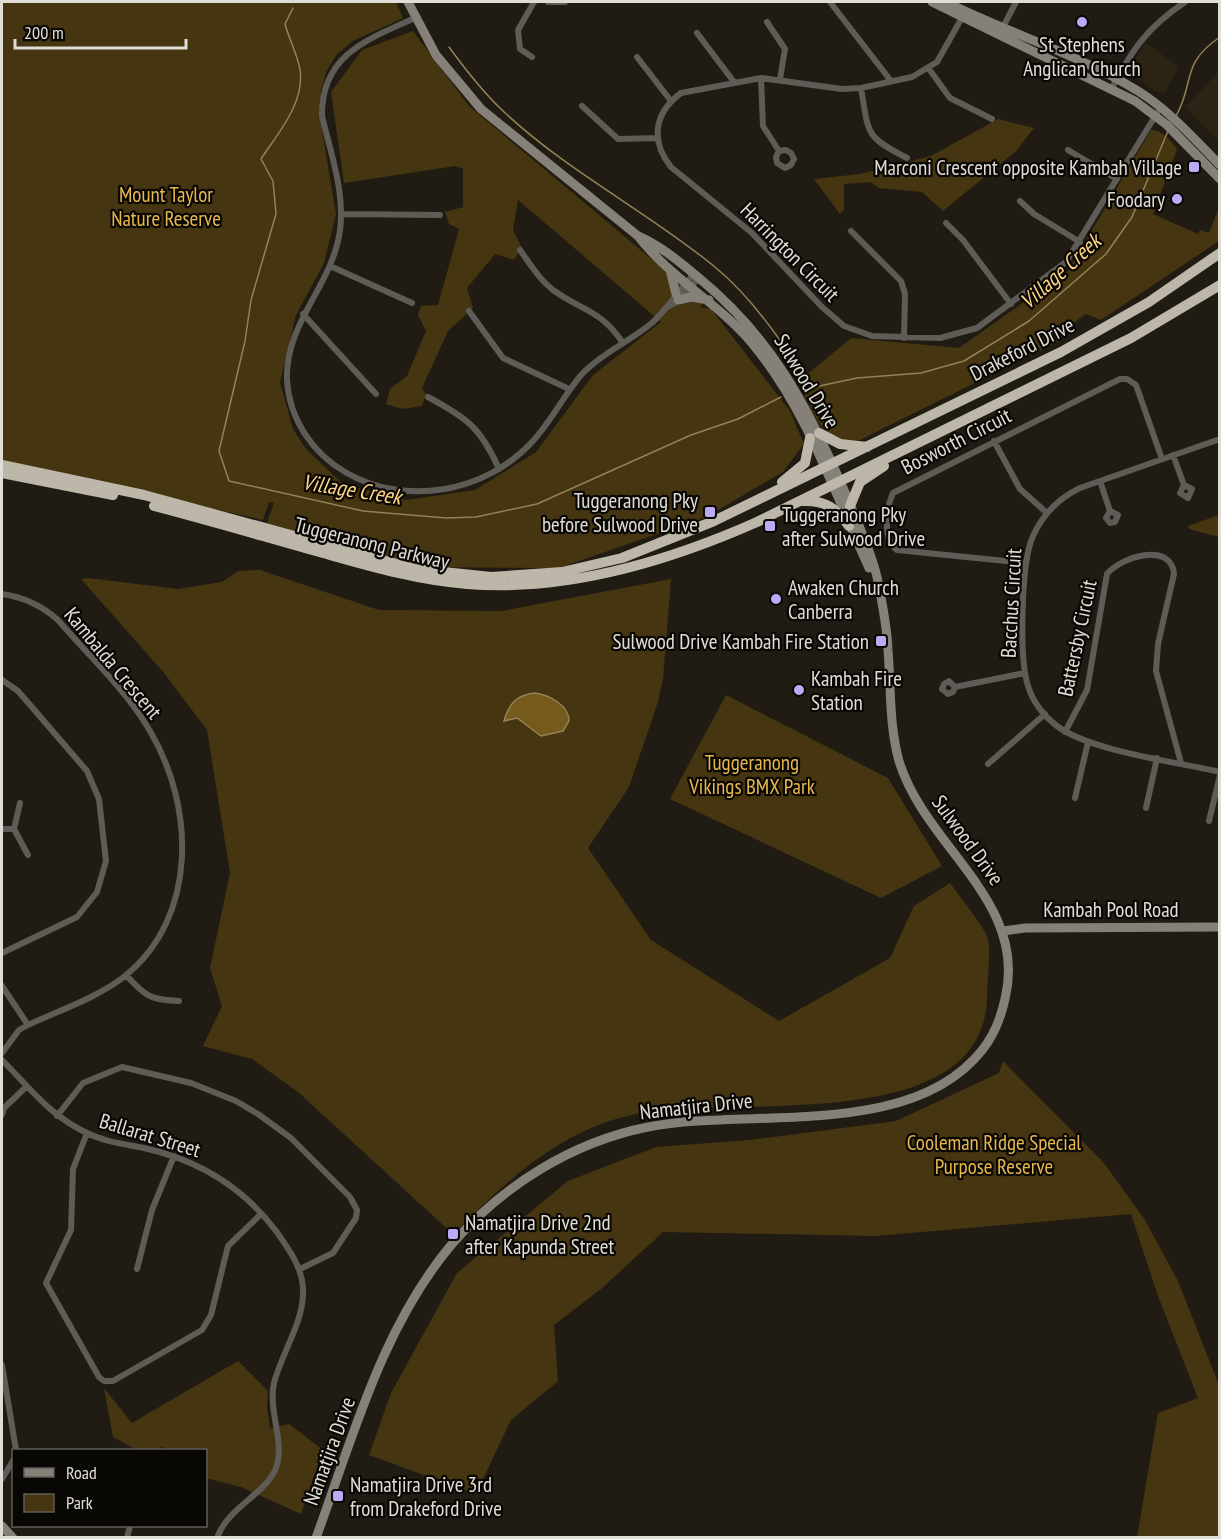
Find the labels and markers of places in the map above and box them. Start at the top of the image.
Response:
marker: St Stephens Anglican Church [1075,15,1089,29]
place label: St Stephens Anglican Church [1023,31,1141,82]
place label: Marconi Crescent opposite Kambah Village [874,154,1182,181]
marker: Marconi Crescent opposite Kambah Village [1187,160,1201,174]
place label: Foodary [1107,186,1165,213]
marker: Foodary [1170,192,1184,206]
place label: Tuggeranong Pky before Sulwood Drive [542,487,698,538]
place label: Tuggeranong Pky after Sulwood Drive [782,501,925,552]
marker: Tuggeranong Pky before Sulwood Drive [703,505,717,519]
marker: Tuggeranong Pky after Sulwood Drive [763,519,777,533]
place label: Awaken Church Canberra [788,574,899,625]
marker: Awaken Church Canberra [769,592,783,606]
place label: Sulwood Drive Kambah Fire Station [612,628,869,655]
marker: Sulwood Drive Kambah Fire Station [874,634,888,648]
place label: Kambah Fire Station [811,665,902,716]
marker: Kambah Fire Station [792,683,806,697]
place label: Namatjira Drive 2nd after Kapunda Street [465,1209,614,1260]
marker: Namatjira Drive 2nd after Kapunda Street [446,1227,460,1241]
place label: Namatjira Drive 3rd from Drakeford Drive [350,1471,502,1522]
marker: Namatjira Drive 3rd from Drakeford Drive [331,1489,345,1503]

